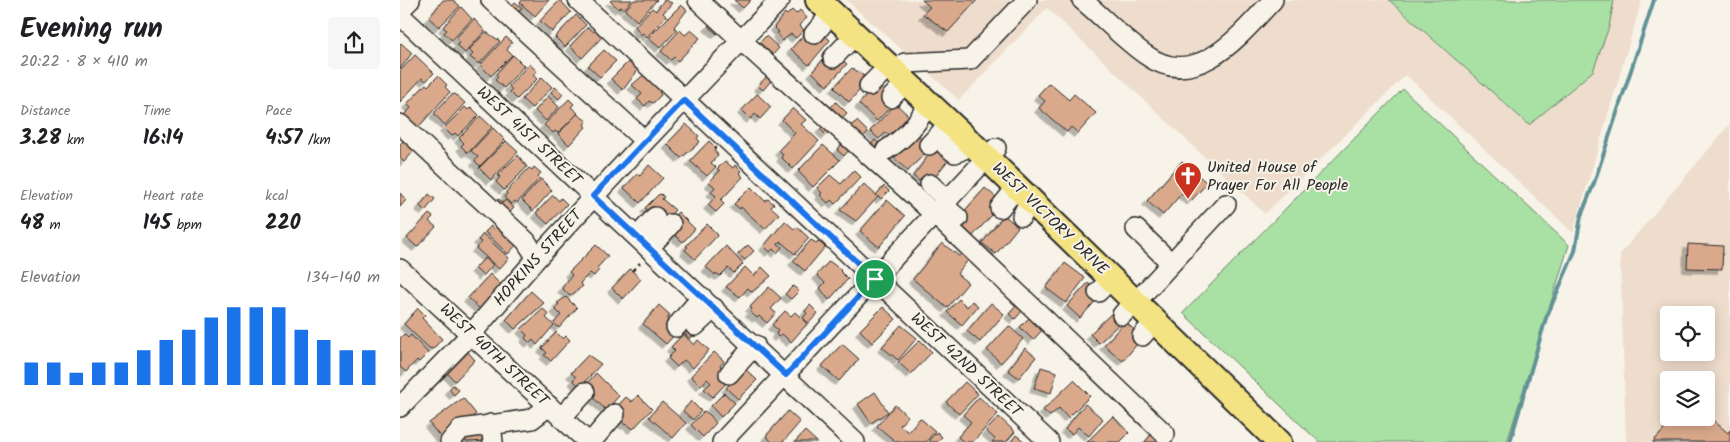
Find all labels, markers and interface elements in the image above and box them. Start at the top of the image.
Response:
text: Evening run [20,7,163,52]
button: share [328,17,380,69]
text: 20:22 · 8 × 410 m [20,49,148,74]
street label: WEST 41ST STREET [471,80,588,193]
text: Distance [20,100,70,122]
text: Time [143,100,171,122]
text: Pace [265,100,292,122]
text: 3.28 [20,122,61,155]
text: 16:14 [143,122,183,155]
text: 4:57 [265,122,302,155]
text: km [61,129,84,151]
text: /km [302,129,331,151]
place label: United House of Prayer For All People [1207,155,1348,198]
street label: WEST VICTORY DRIVE [986,156,1115,282]
church icon: United House of Prayer For All People [1173,161,1203,200]
text: Elevation [20,185,73,207]
text: Heart rate [143,185,204,207]
text: kcal [265,185,288,207]
street label: HOPKINS STREET [488,203,589,312]
text: 48 [20,207,44,240]
text: 145 [143,207,171,240]
text: 220 [265,207,301,240]
text: m [44,214,61,236]
text: bpm [171,214,202,236]
pin [854,258,896,300]
text: Elevation [20,265,81,290]
text: 134–140 m [306,265,380,290]
icon: arrive [861,265,889,293]
street label: WEST 40TH STREET [434,298,555,413]
map controls [1660,306,1715,426]
button: locate [1660,306,1715,361]
street label: WEST 42ND STREET [905,307,1028,424]
button: layers [1660,371,1715,426]

